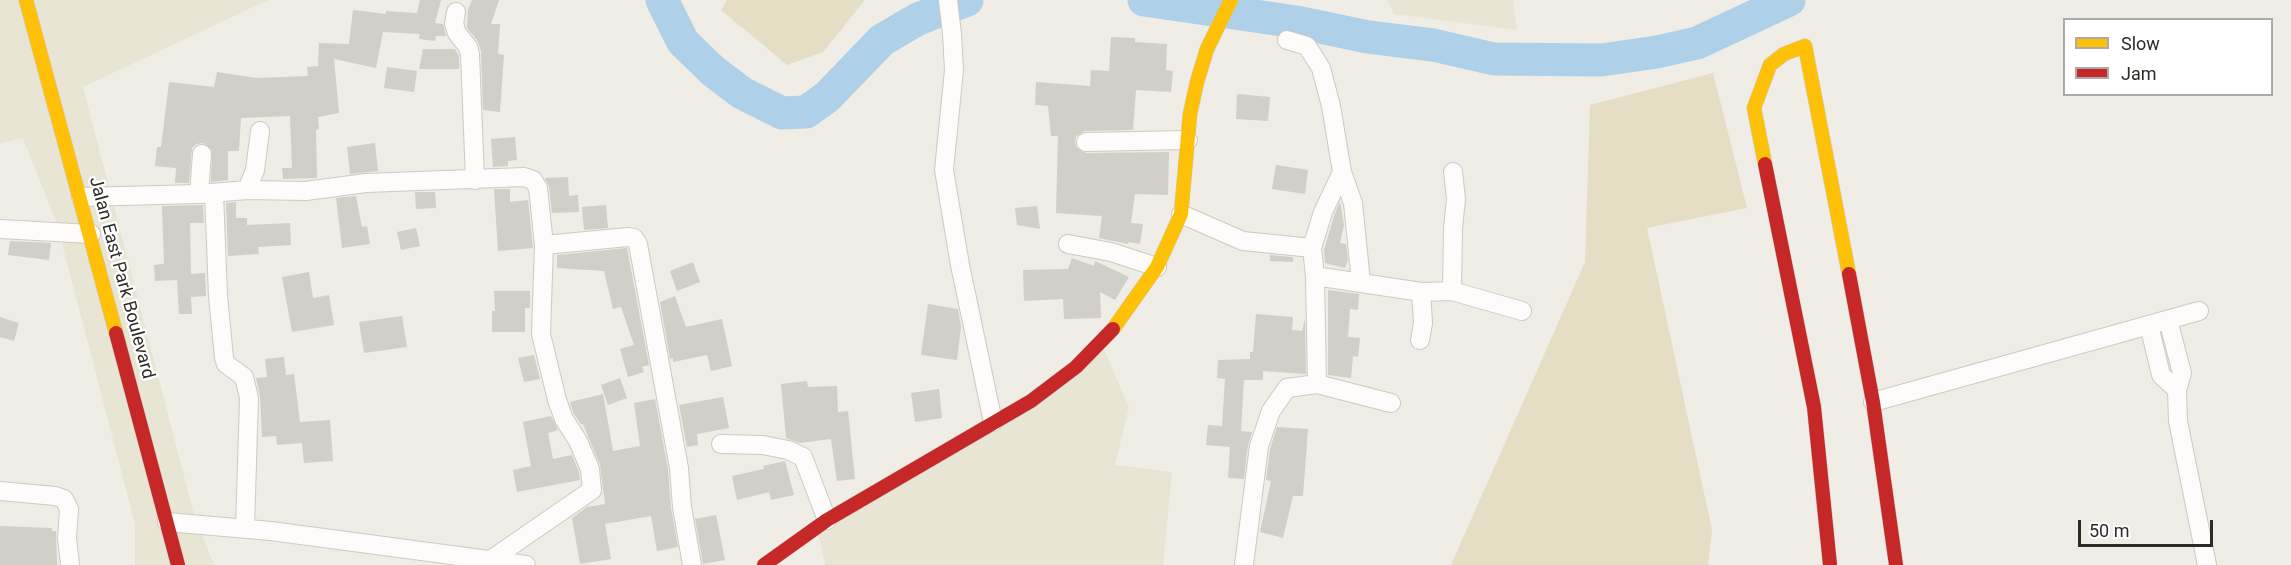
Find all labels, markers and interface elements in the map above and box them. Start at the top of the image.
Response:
legend [2063,18,2273,96]
text: Slow [2121,33,2160,54]
text: Jam [2121,63,2157,84]
street label: Jalan East Park Boulevard [84,175,158,381]
scale bar [2081,508,2216,546]
text: 50 m [2089,520,2129,541]

